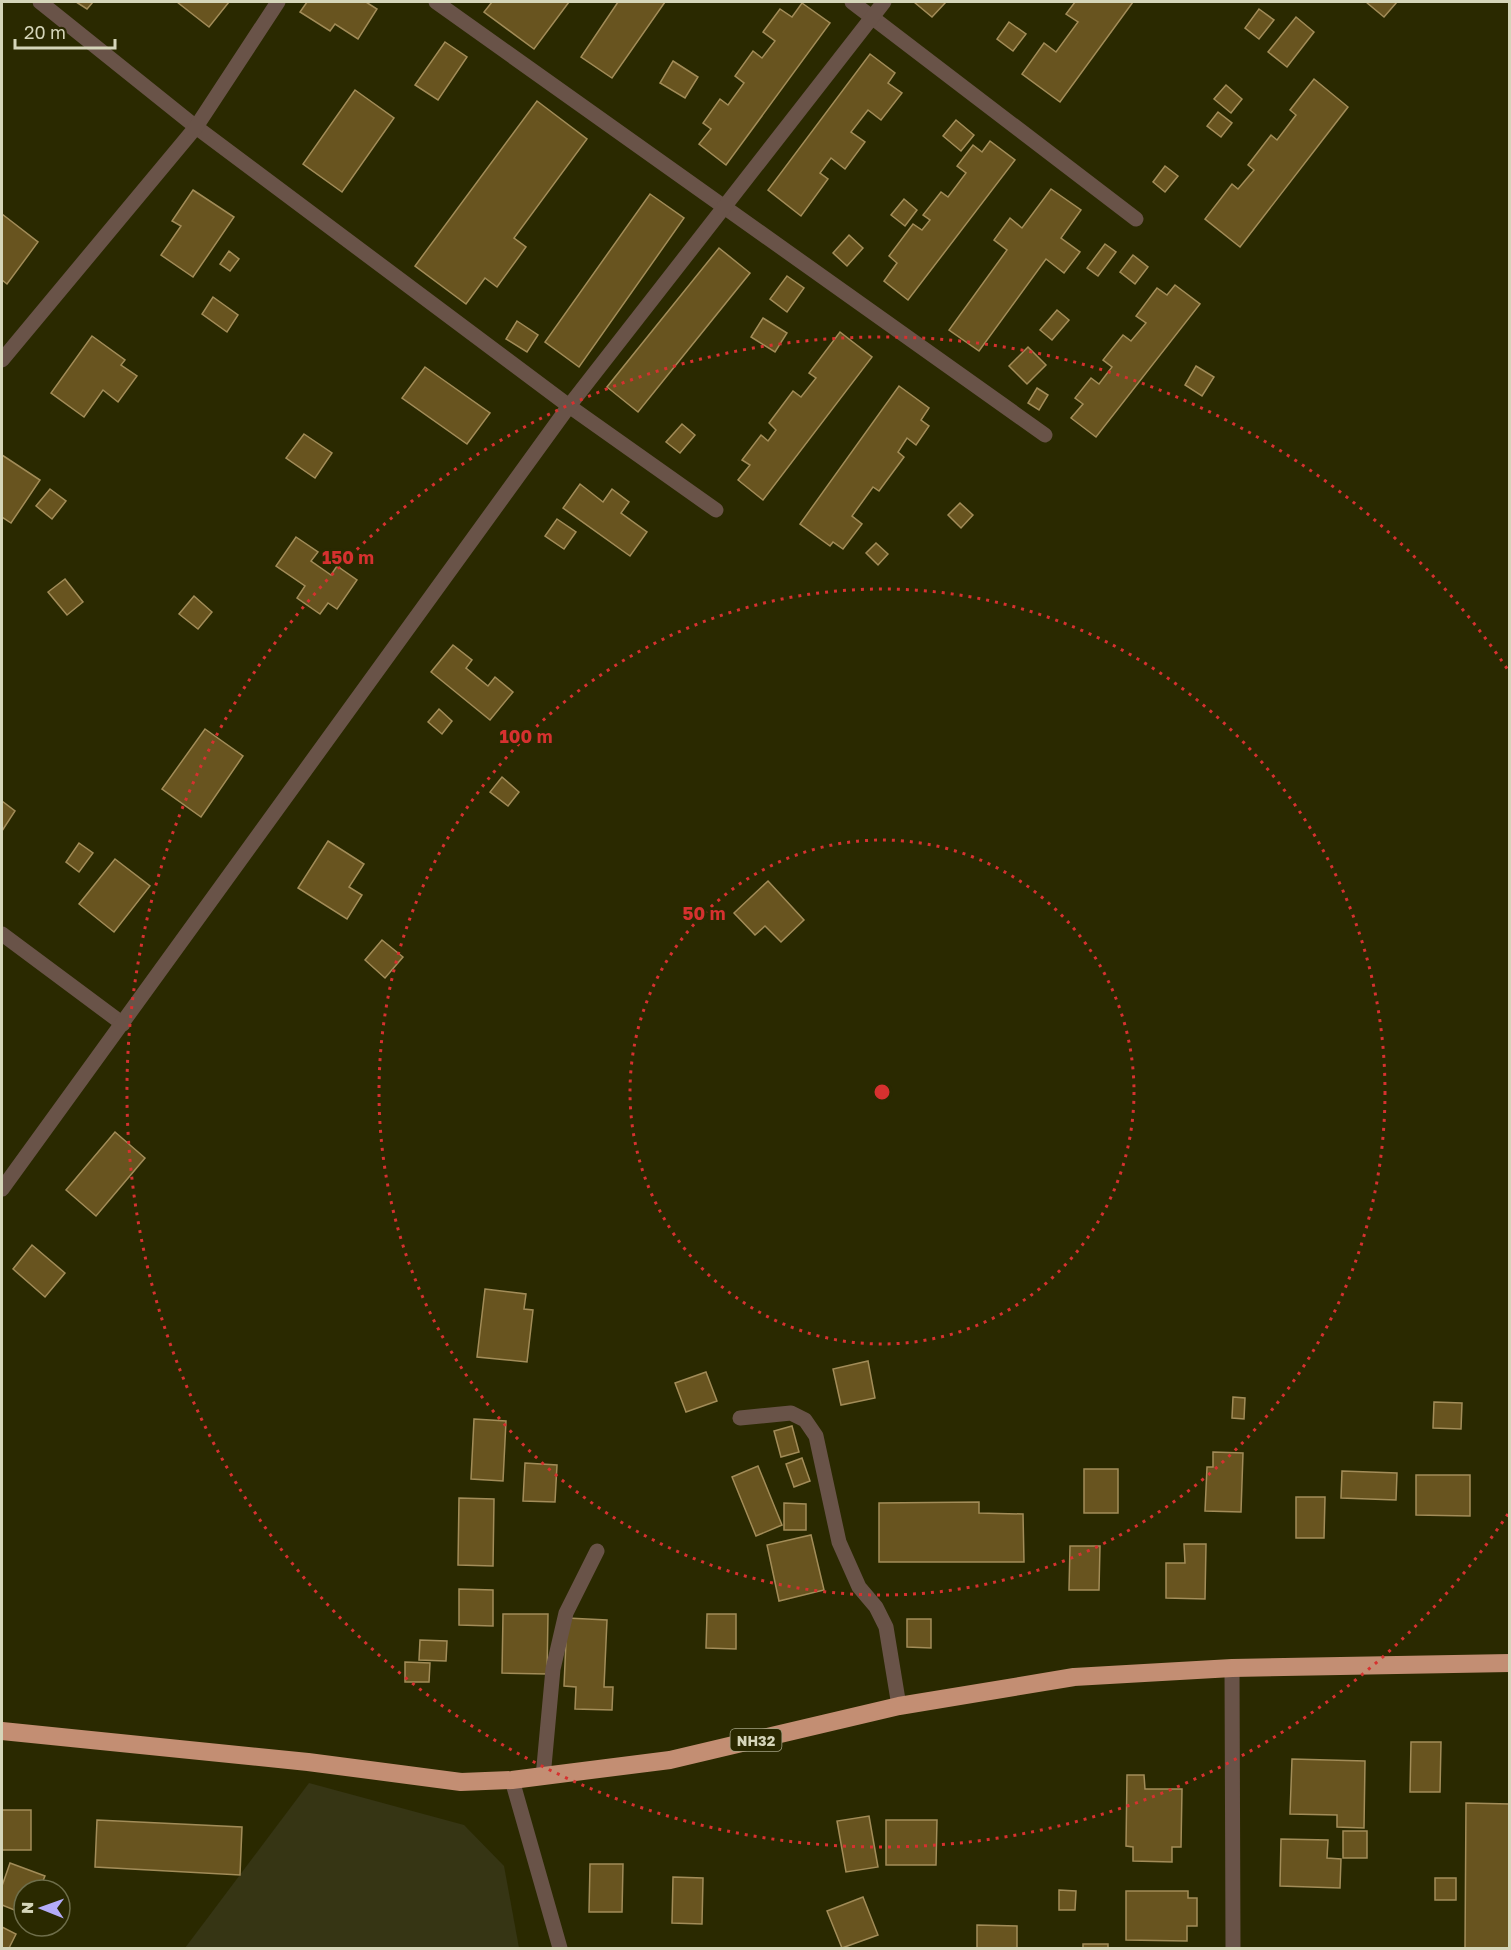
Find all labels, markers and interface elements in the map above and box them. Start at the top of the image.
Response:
scale bar [15,12,116,50]
text: 20 m [24,21,66,43]
text: 150 m [322,546,374,568]
text: 100 m [500,725,552,747]
text: 50 m [683,902,725,924]
centre of rings [872,1082,892,1102]
road number: NH32 [730,1729,782,1751]
north arrow [12,1878,72,1938]
text: N [17,1901,37,1914]

